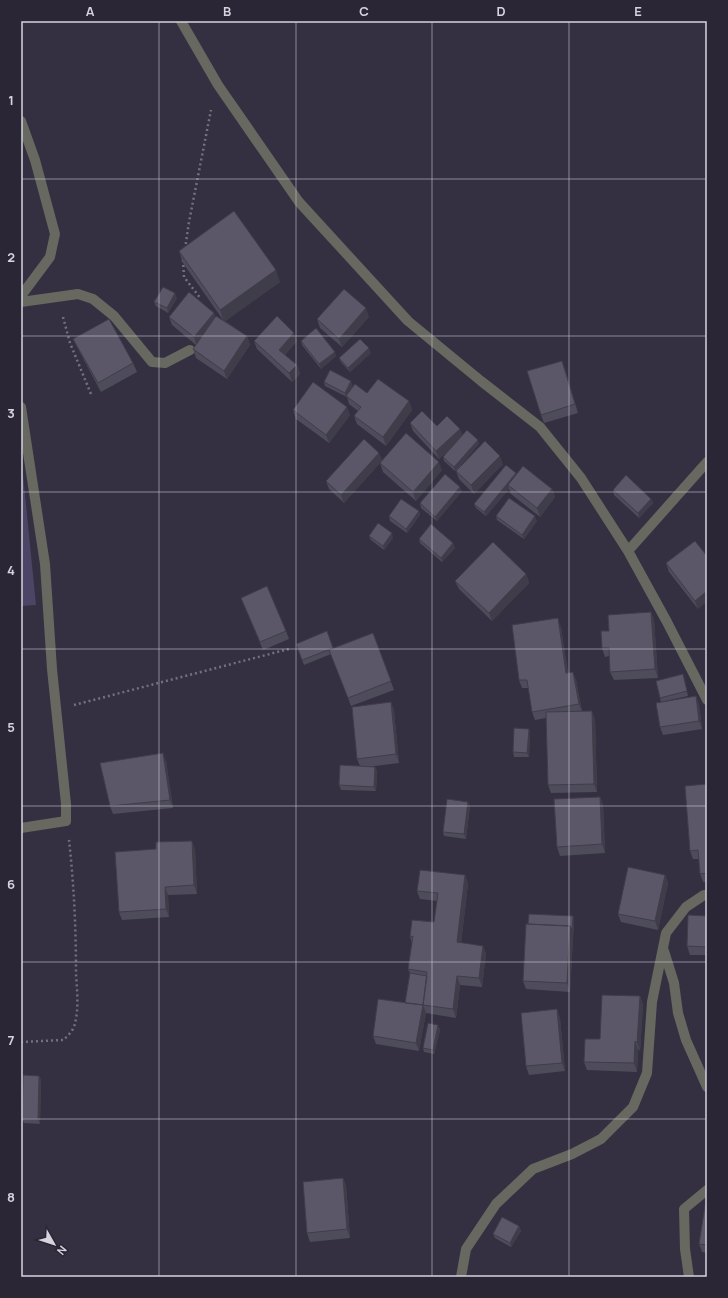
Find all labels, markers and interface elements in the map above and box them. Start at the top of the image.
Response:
text: A [86,2,95,20]
text: B [223,2,231,20]
text: C [359,2,369,20]
text: D [496,2,506,20]
text: E [634,2,642,20]
text: 1 [8,91,14,109]
text: 2 [7,248,15,266]
text: 3 [7,404,15,422]
text: 4 [7,561,15,579]
text: 5 [7,718,15,736]
text: 6 [7,875,15,893]
text: 7 [8,1031,15,1049]
text: 8 [7,1188,15,1206]
north arrow [34,1224,74,1264]
text: N [54,1243,70,1258]

